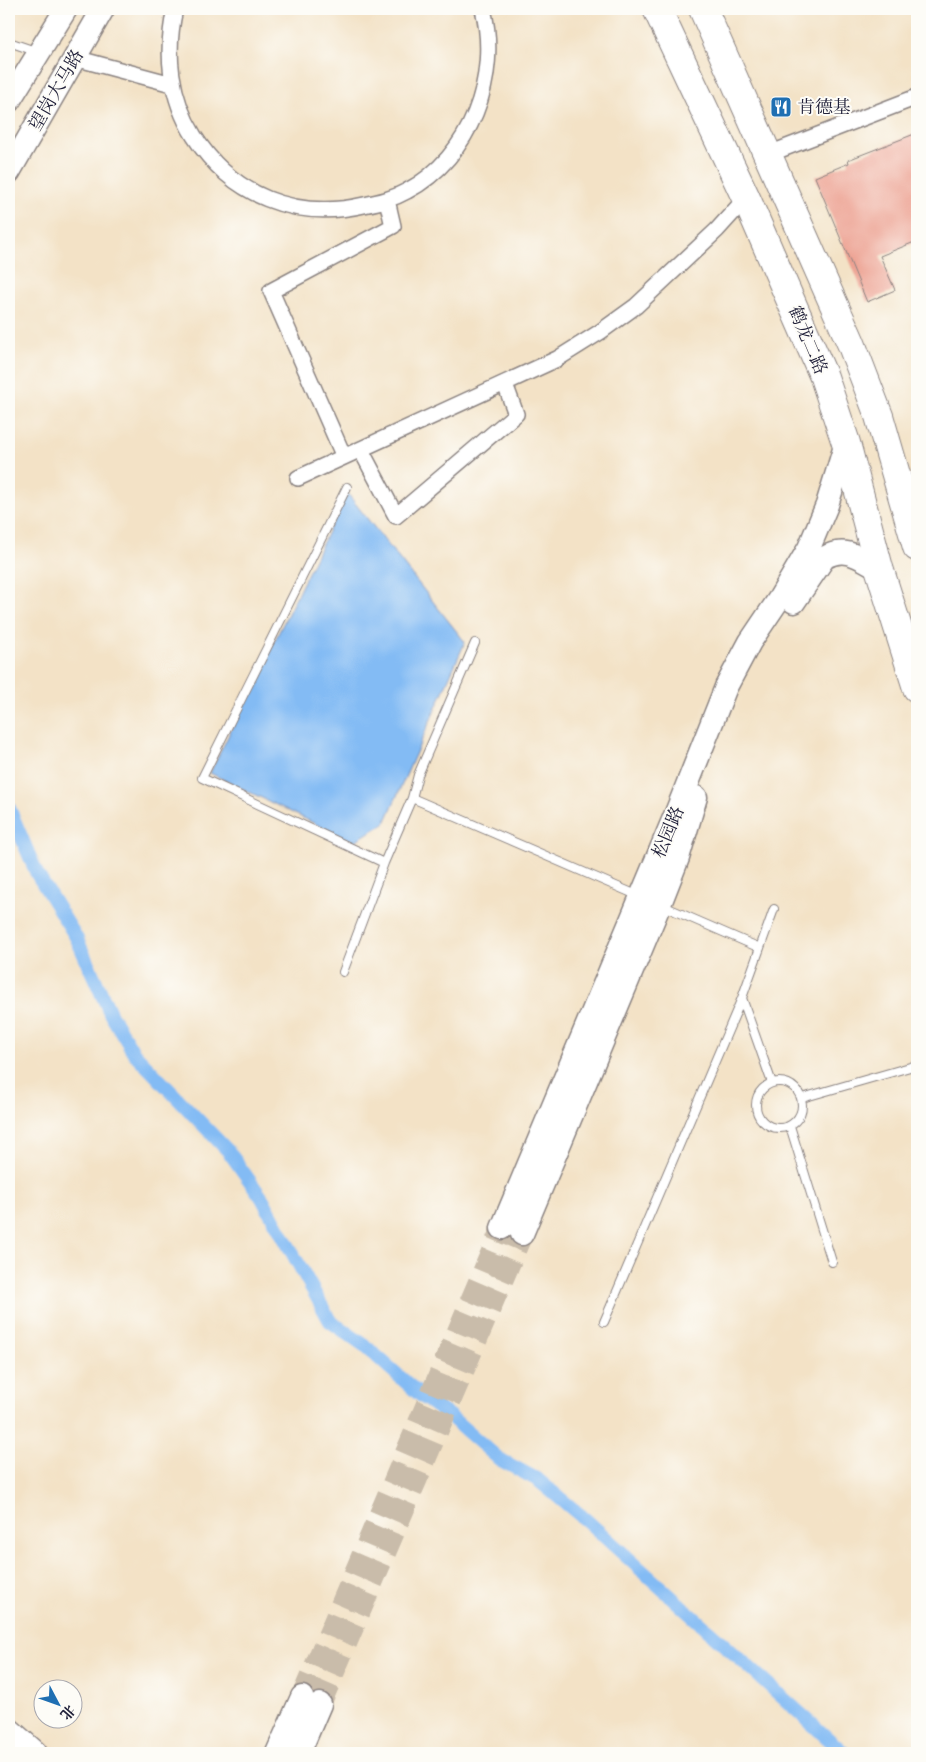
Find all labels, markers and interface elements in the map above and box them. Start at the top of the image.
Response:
street label: 望岗大马路 [23,45,90,135]
restaurant icon: 肯德基 [769,95,793,119]
place label: 肯德基 [797,95,851,120]
street label: 鹤龙二路 [782,302,833,378]
street label: 松园路 [646,802,691,862]
north arrow [32,1680,82,1730]
text: 北 [56,1701,79,1724]

